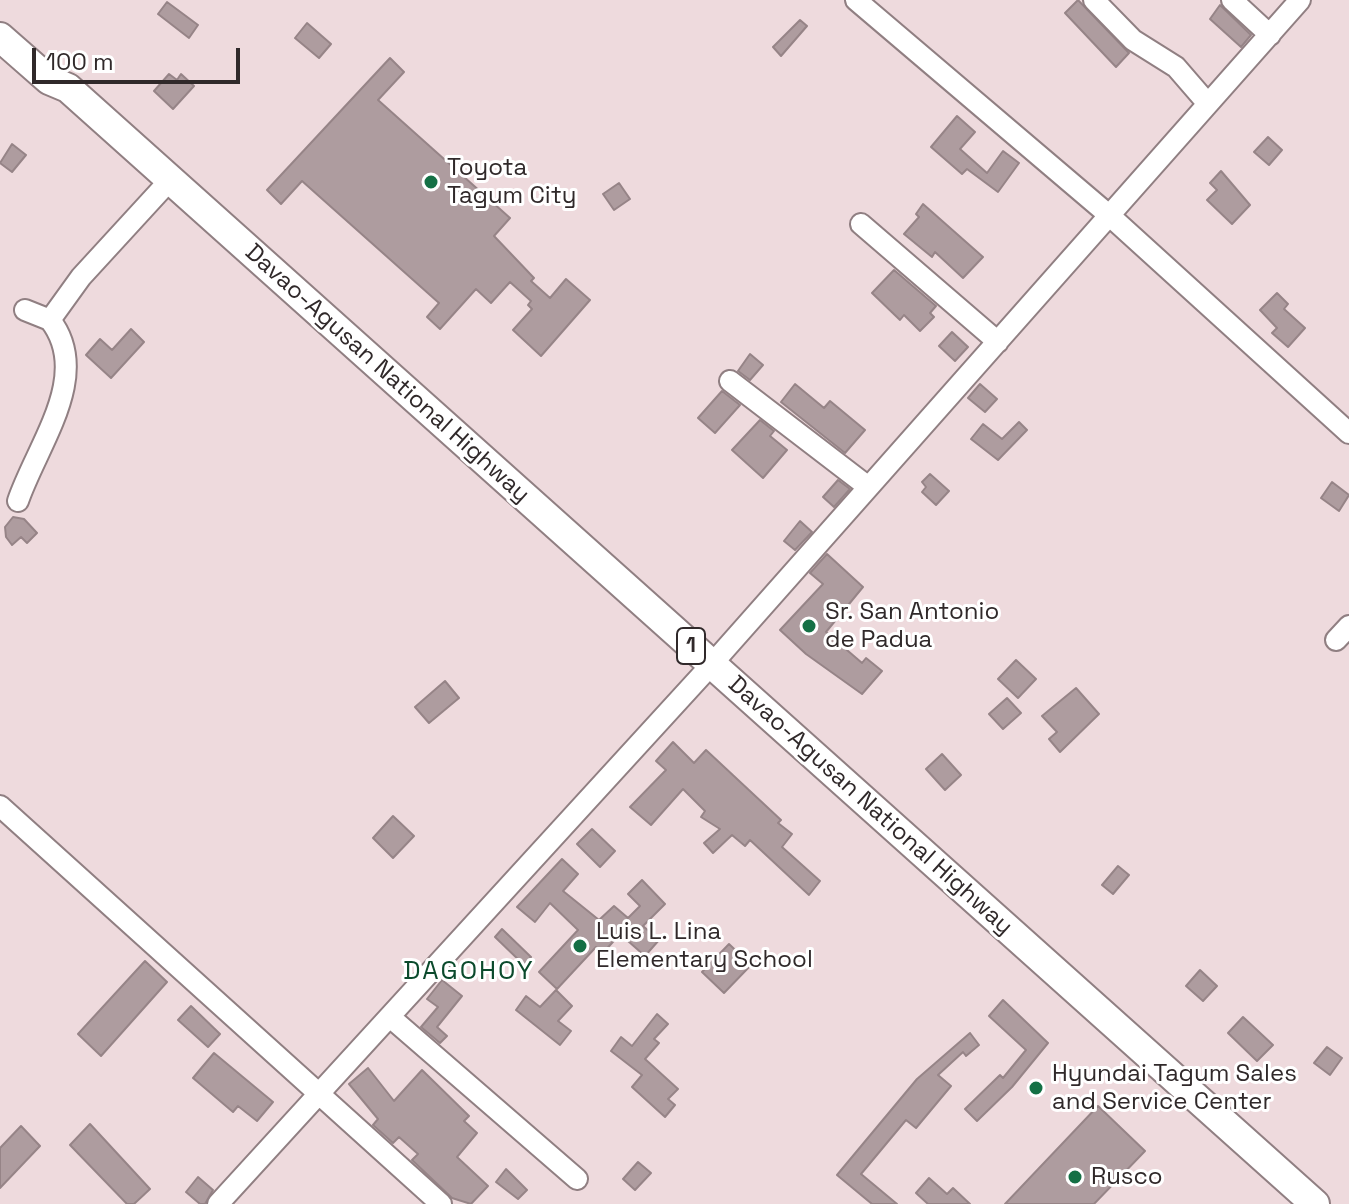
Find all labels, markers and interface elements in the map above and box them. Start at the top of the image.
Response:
scale bar [36,32,244,82]
text: 100 m [46,46,114,77]
place label: Toyota Tagum City [447,154,576,210]
marker: Toyota Tagum City [422,173,440,191]
street label: Davao-Agusan National Highway [239,238,535,510]
place label: Sr. San Antonio de Padua [825,598,999,654]
marker: Sr. San Antonio de Padua [800,617,818,635]
road number: 1 [677,628,705,664]
street label: Davao-Agusan National Highway [722,670,1018,942]
place label: Luis L. Lina Elementary School [596,918,813,974]
marker: Luis L. Lina Elementary School [571,937,589,955]
district label: DAGOHOY [403,956,535,988]
place label: Hyundai Tagum Sales and Service Center [1052,1060,1297,1116]
marker: Hyundai Tagum Sales and Service Center [1027,1079,1045,1097]
place label: Rusco [1091,1163,1163,1191]
marker: Rusco [1066,1168,1084,1186]

